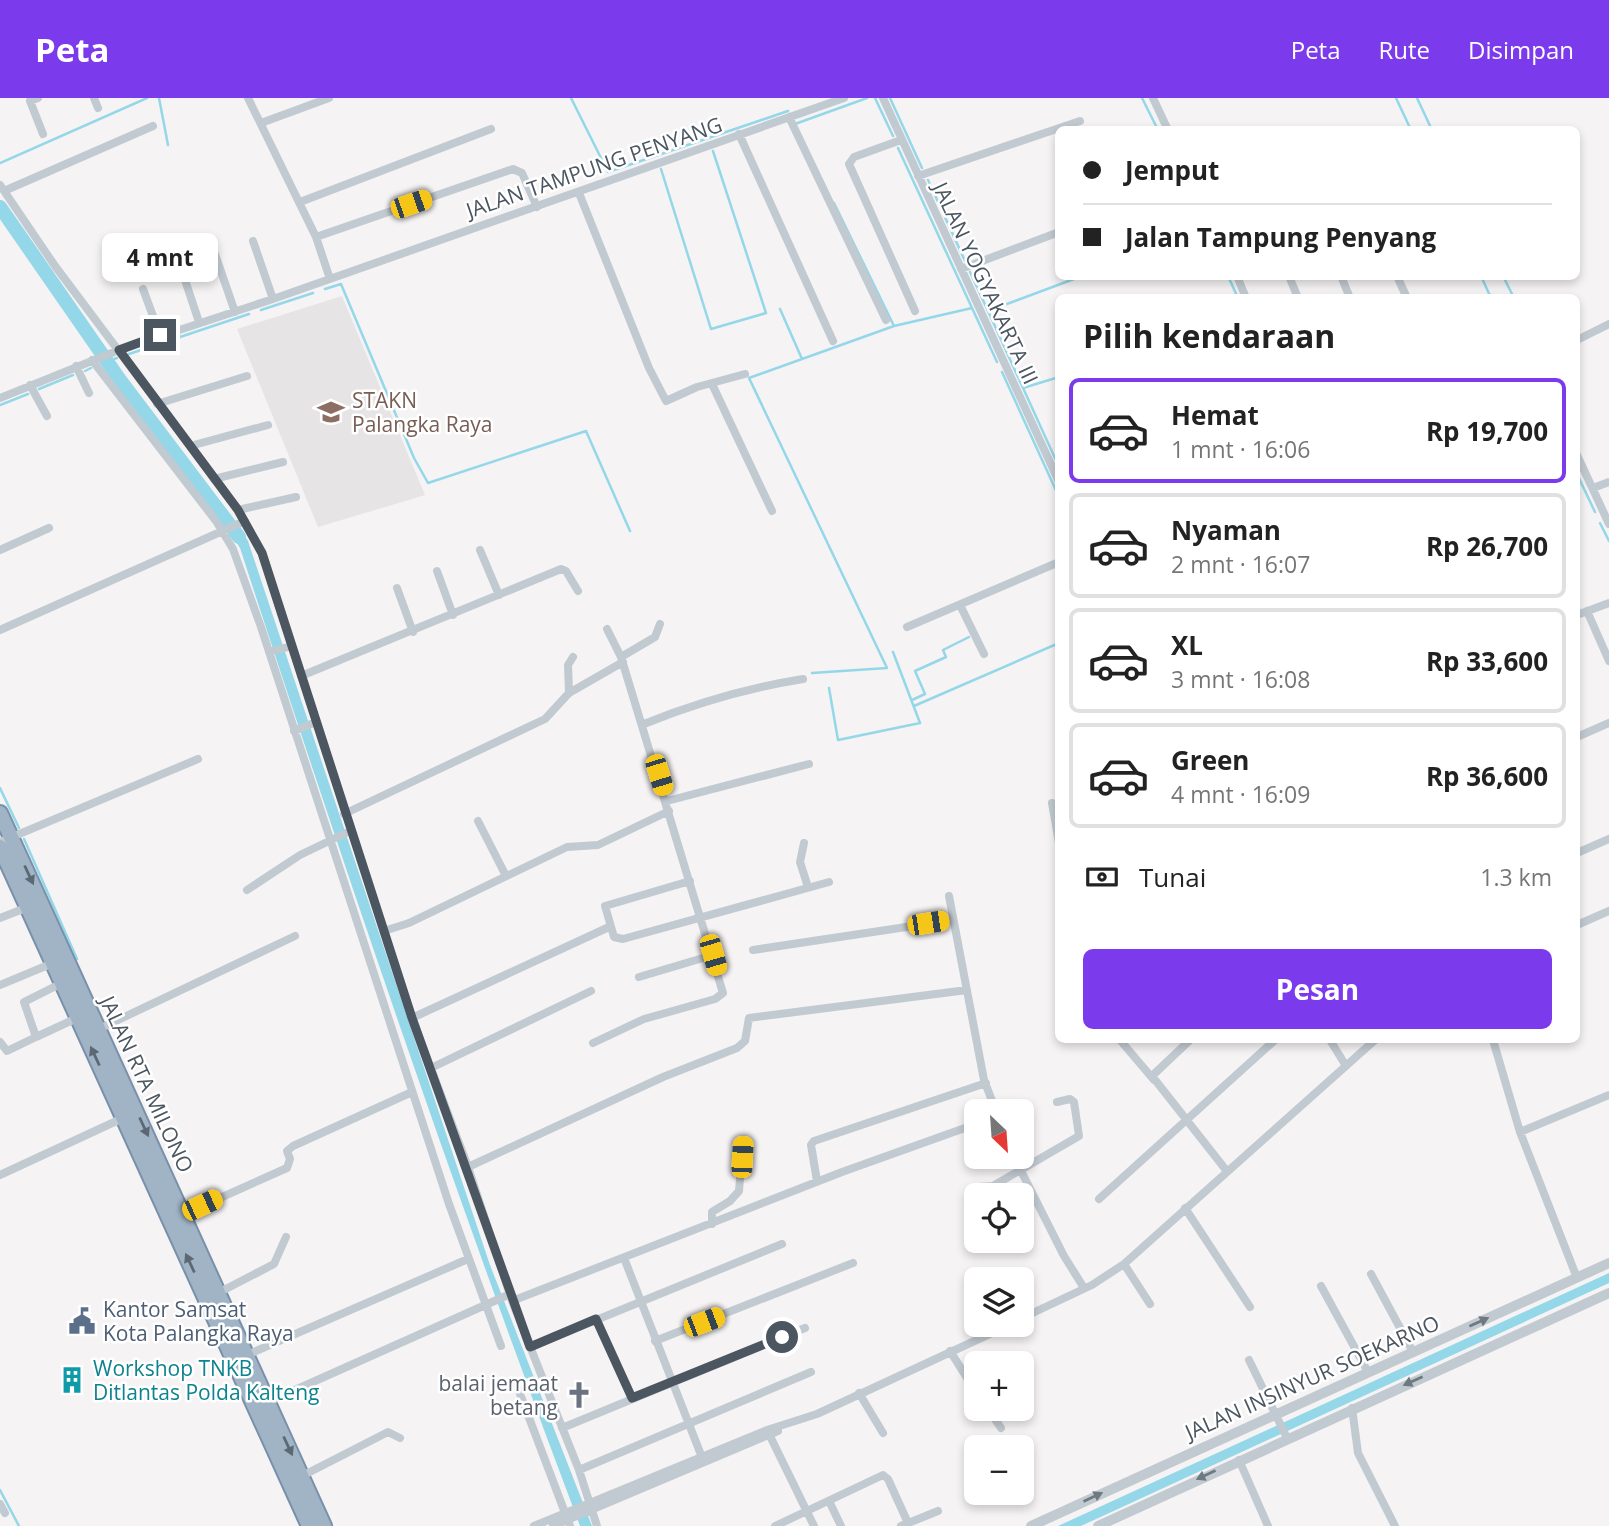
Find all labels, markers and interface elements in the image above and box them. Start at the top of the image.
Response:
text: Peta [35,27,109,72]
text: Peta [1291,33,1341,66]
text: Rute [1379,33,1430,66]
text: Disimpan [1468,33,1574,66]
street label: JALAN TAMPUNG PENYANG [460,110,726,225]
text: Jemput [1125,152,1219,188]
street label: JALAN YOGYAKARTA III [926,176,1045,389]
car [388,187,435,221]
text: Jalan Tampung Penyang [1125,219,1436,255]
callout: 4 mnt [102,233,218,282]
text: 4 mnt [127,241,193,273]
text: Pilih kendaraan [1083,314,1335,357]
route end [144,319,176,351]
place label: STAKN Palangka Raya [352,386,493,438]
school or university icon: STAKN Palangka Raya [316,397,346,427]
text: Hemat [1171,397,1259,433]
icon: car [1087,399,1150,462]
text: Rp 19,700 [1426,413,1548,449]
text: 1 mnt · 16:06 [1171,433,1310,465]
text: Nyaman [1171,512,1281,548]
icon: car [1087,514,1150,577]
text: Rp 26,700 [1426,528,1548,564]
text: 2 mnt · 16:07 [1171,548,1310,580]
text: XL [1171,627,1203,663]
icon: car [1087,629,1150,692]
text: Rp 33,600 [1426,643,1548,679]
text: 3 mnt · 16:08 [1171,663,1310,695]
text: Green [1171,742,1249,778]
icon: car [1087,744,1150,807]
car [643,752,676,798]
text: Rp 36,600 [1426,758,1548,794]
text: 4 mnt · 16:09 [1171,778,1310,810]
icon: cash [1083,858,1121,896]
text: Tunai [1139,859,1206,895]
text: 1.3 km [1480,861,1552,893]
one-way arrow [24,865,35,886]
car [906,909,951,937]
car [698,932,729,978]
button: Pesan [1083,949,1552,1029]
street label: JALAN RTA MILONO [93,989,200,1177]
one-way arrow [90,1046,101,1066]
north arrow [964,1099,1034,1169]
map controls [964,1099,1034,1505]
one-way arrow [138,1117,150,1137]
car [731,1135,754,1179]
button: locate [964,1183,1034,1253]
car [179,1187,226,1223]
one-way arrow [184,1253,196,1273]
button: layers [964,1267,1034,1337]
place label: Kantor Samsat Kota Palangka Raya [103,1295,294,1347]
car [681,1305,728,1339]
public building icon: Kantor Samsat Kota Palangka Raya [67,1306,97,1336]
street label: JALAN INSINYUR SOEKARNO [1179,1308,1444,1447]
one-way arrow [1469,1316,1489,1328]
route start [766,1321,798,1353]
button: + [964,1351,1034,1421]
place label: Workshop TNKB Ditlantas Polda Kalteng [93,1354,319,1406]
building icon: Workshop TNKB Ditlantas Polda Kalteng [57,1365,87,1395]
place label: balai jemaat betang [438,1369,558,1421]
one-way arrow [1403,1375,1423,1387]
church icon: balai jemaat betang [564,1380,594,1410]
button: − [964,1435,1034,1505]
one-way arrow [282,1436,294,1456]
one-way arrow [1196,1469,1216,1481]
one-way arrow [1083,1491,1103,1503]

